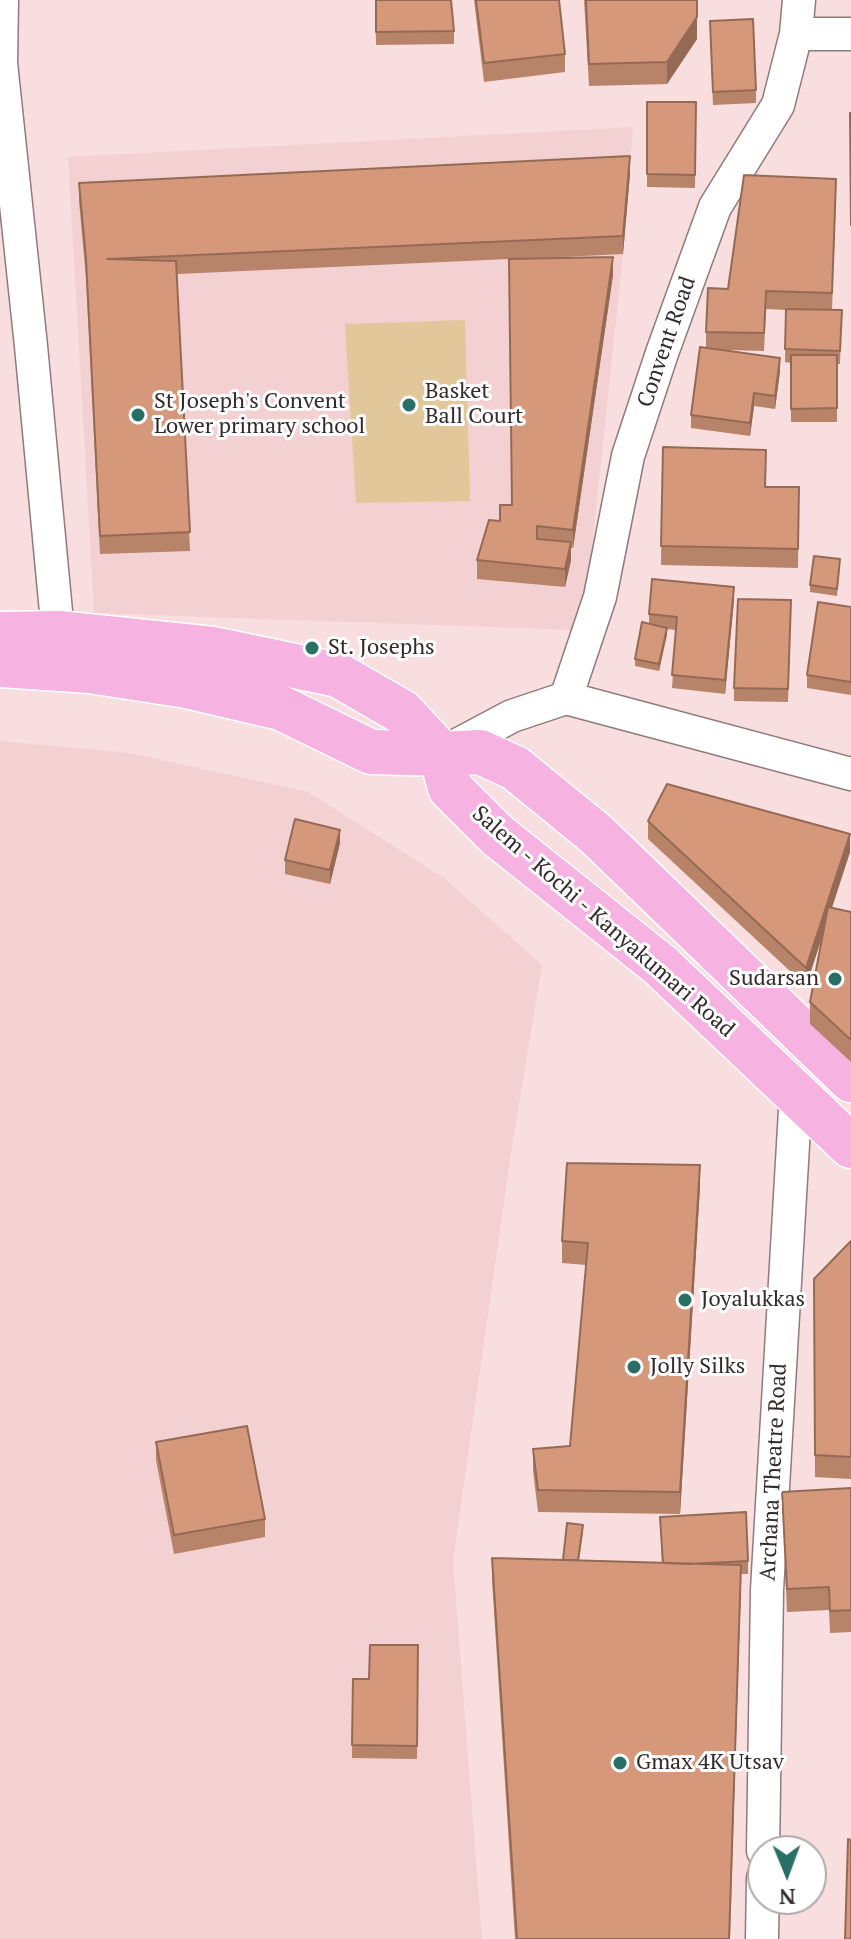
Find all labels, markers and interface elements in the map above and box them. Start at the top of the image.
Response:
street label: Convent Road [632,273,702,411]
place label: Basket Ball Court [425,379,523,430]
place label: St Joseph's Convent Lower primary school [154,389,365,440]
marker: Basket Ball Court [400,396,418,414]
marker: St Joseph's Convent Lower primary school [129,406,147,424]
place label: St. Josephs [328,635,435,661]
marker: St. Josephs [303,639,321,657]
street label: Salem - Kochi - Kanyakumari Road [466,801,740,1043]
place label: Sudarsan [729,966,819,992]
marker: Sudarsan [826,970,844,988]
place label: Joyalukkas [701,1287,805,1313]
marker: Joyalukkas [676,1291,694,1309]
place label: Jolly Silks [650,1354,745,1380]
marker: Jolly Silks [625,1358,643,1376]
street label: Archana Theatre Road [755,1362,793,1582]
place label: Gmax 4K Utsav [636,1750,784,1776]
marker: Gmax 4K Utsav [611,1754,629,1772]
north arrow [747,1835,827,1915]
text: N [779,1883,796,1912]

